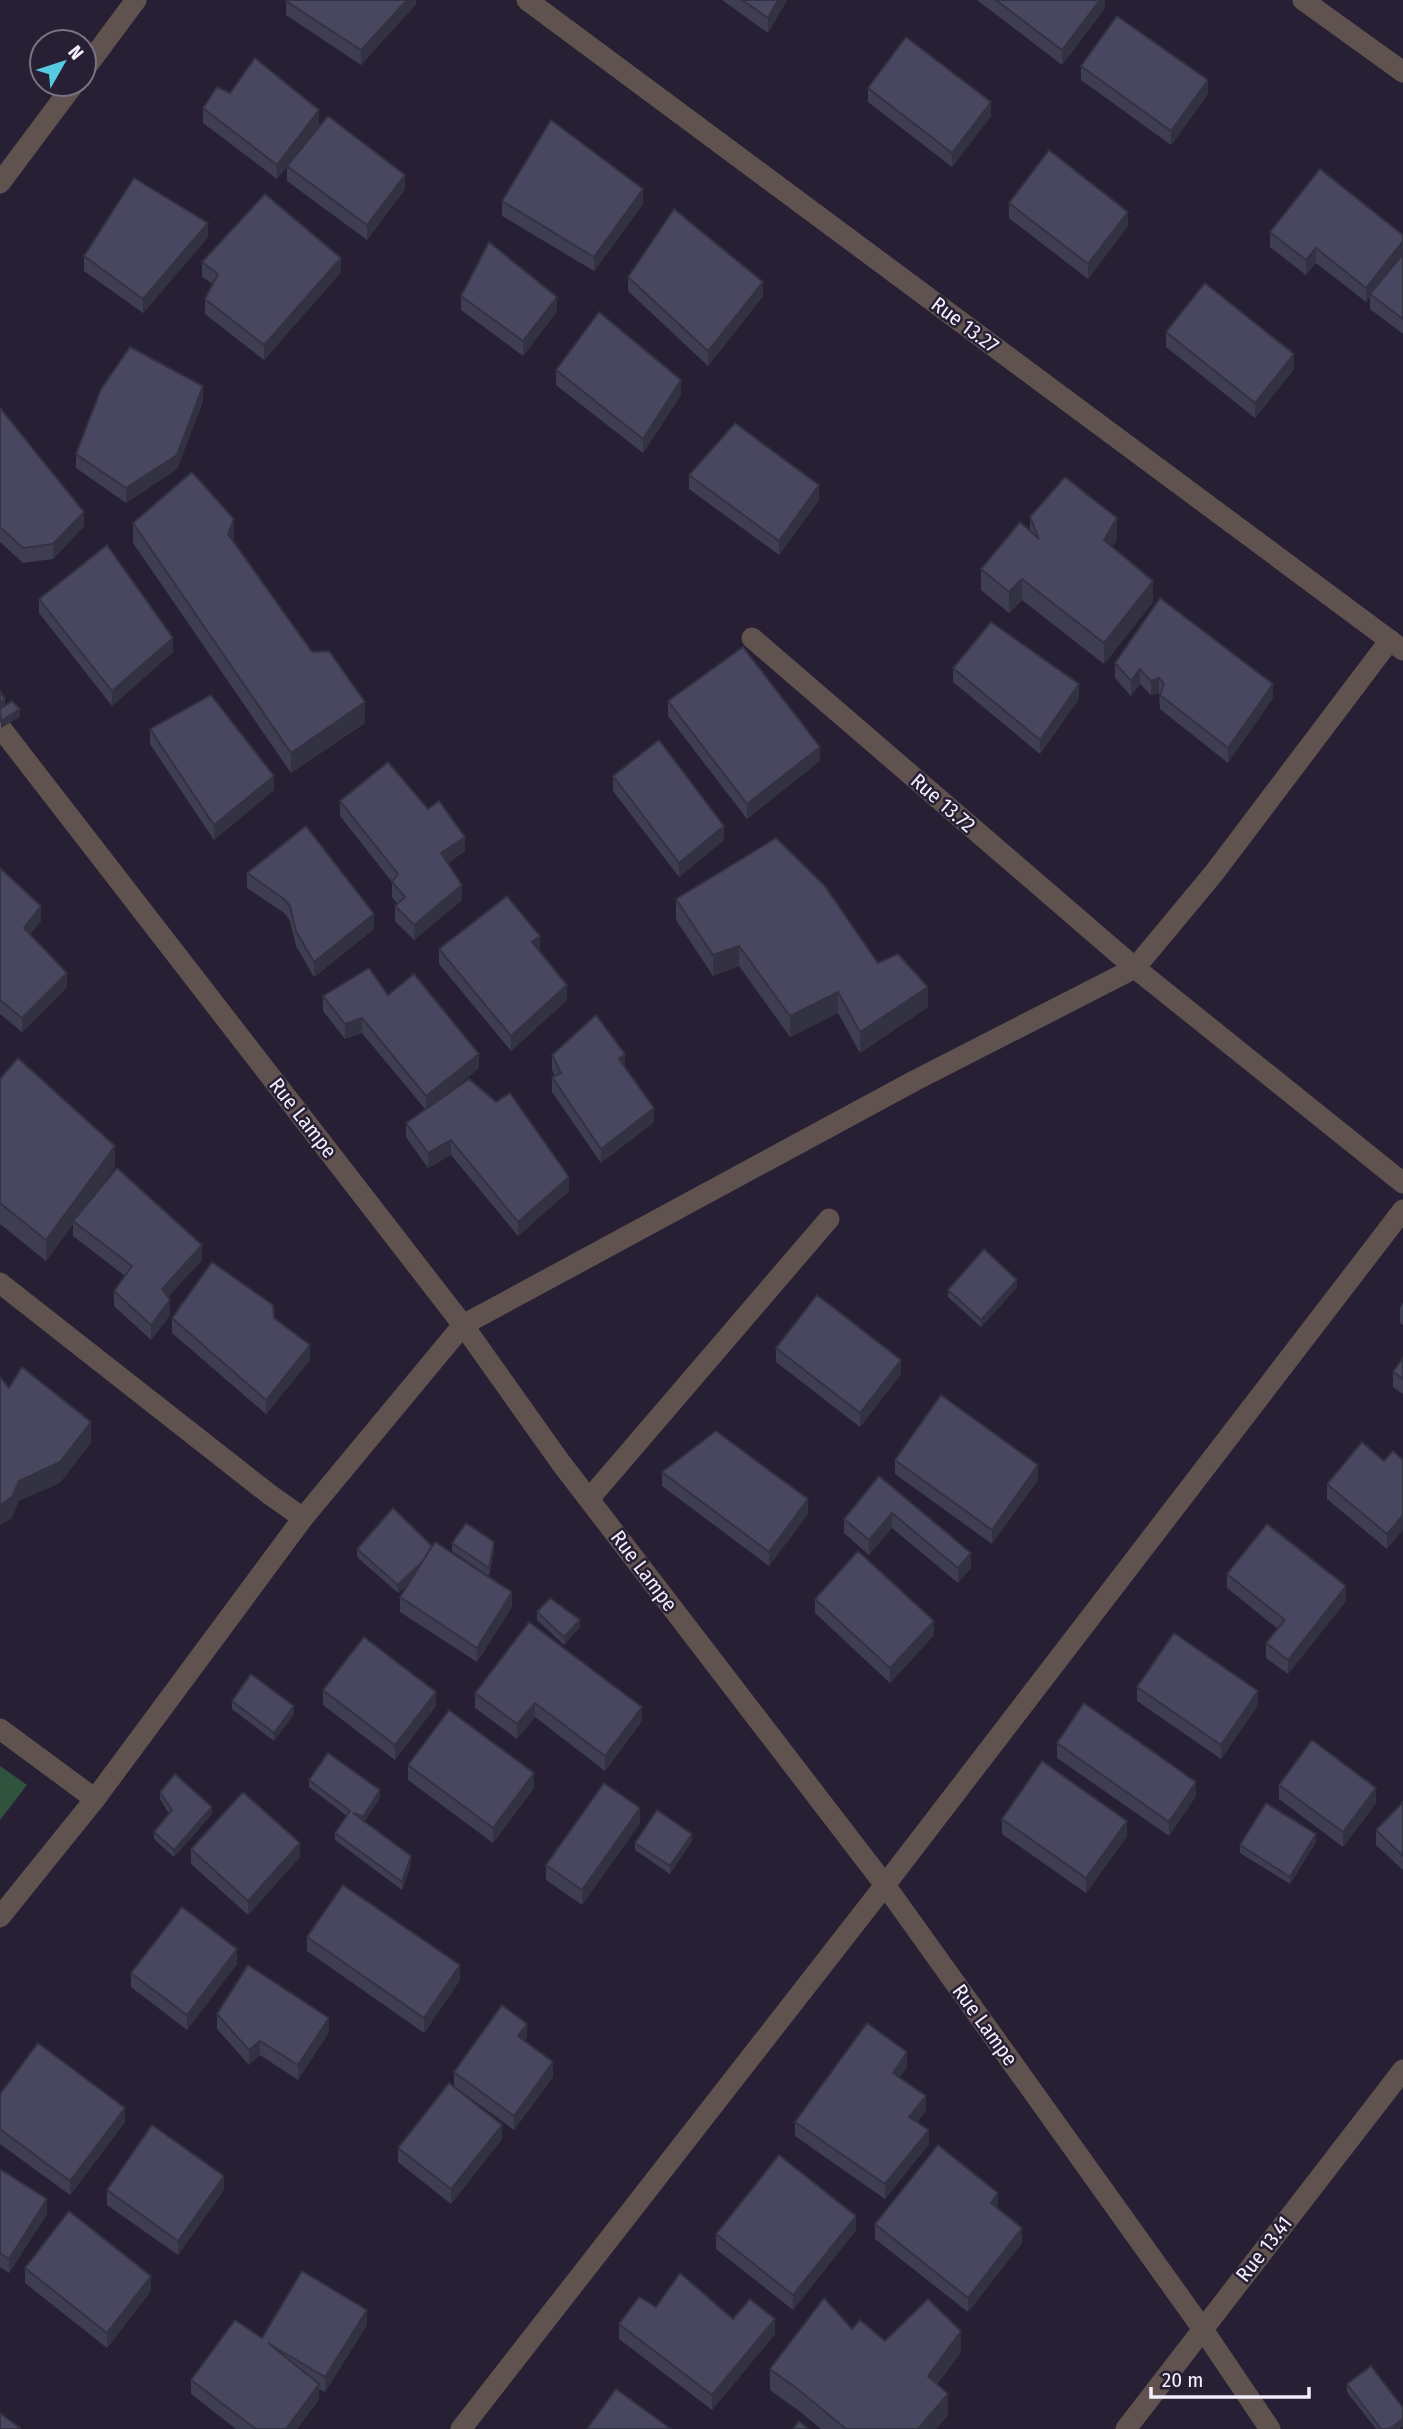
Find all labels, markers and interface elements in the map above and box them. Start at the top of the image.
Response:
north arrow [28,28,98,98]
text: N [63,41,88,64]
street label: Rue 13.27 [926,291,1004,359]
street label: Rue 13.72 [905,768,981,838]
street label: Rue Lampe [264,1073,342,1163]
street label: Rue Lampe [605,1525,683,1617]
street label: Rue Lampe [947,1979,1023,2071]
street label: Rue 13.41 [1230,2211,1298,2287]
scale bar [1151,2356,1308,2400]
text: 20 m [1162,2367,1203,2393]

